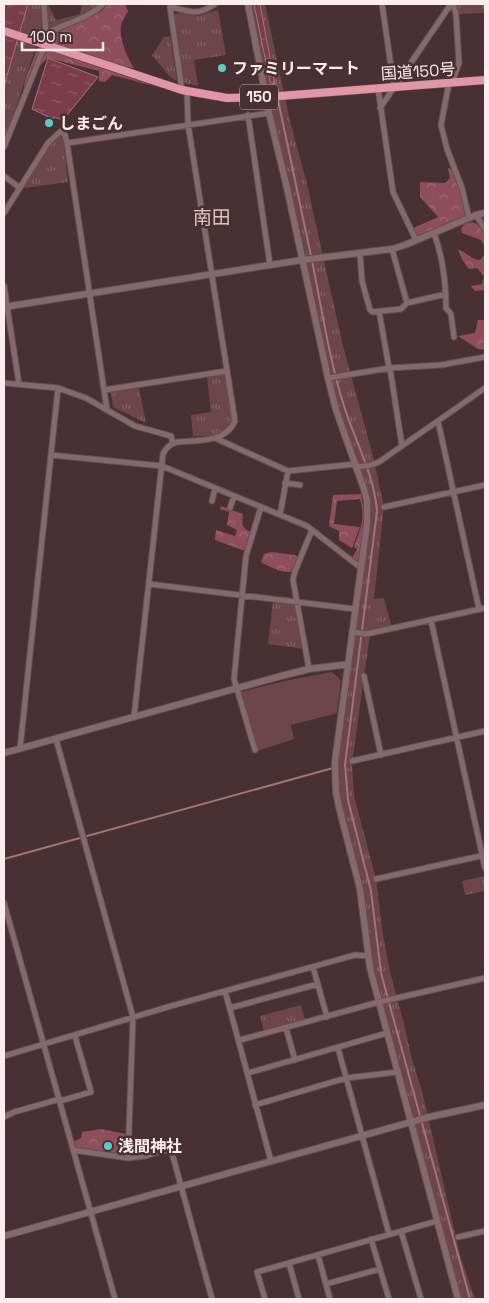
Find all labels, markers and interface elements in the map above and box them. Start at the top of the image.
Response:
scale bar [22,20,104,52]
text: 100 m [30,27,72,46]
place label: ファミリーマート [232,58,360,79]
street label: 国道150号 [380,58,456,85]
marker: ファミリーマート [216,62,228,74]
road number: 150 [240,84,278,110]
place label: しまごん [59,113,123,134]
marker: しまごん [43,117,55,129]
district label: 南田 [193,205,231,230]
place label: 浅間神社 [118,1136,182,1157]
marker: 浅間神社 [102,1140,114,1152]

